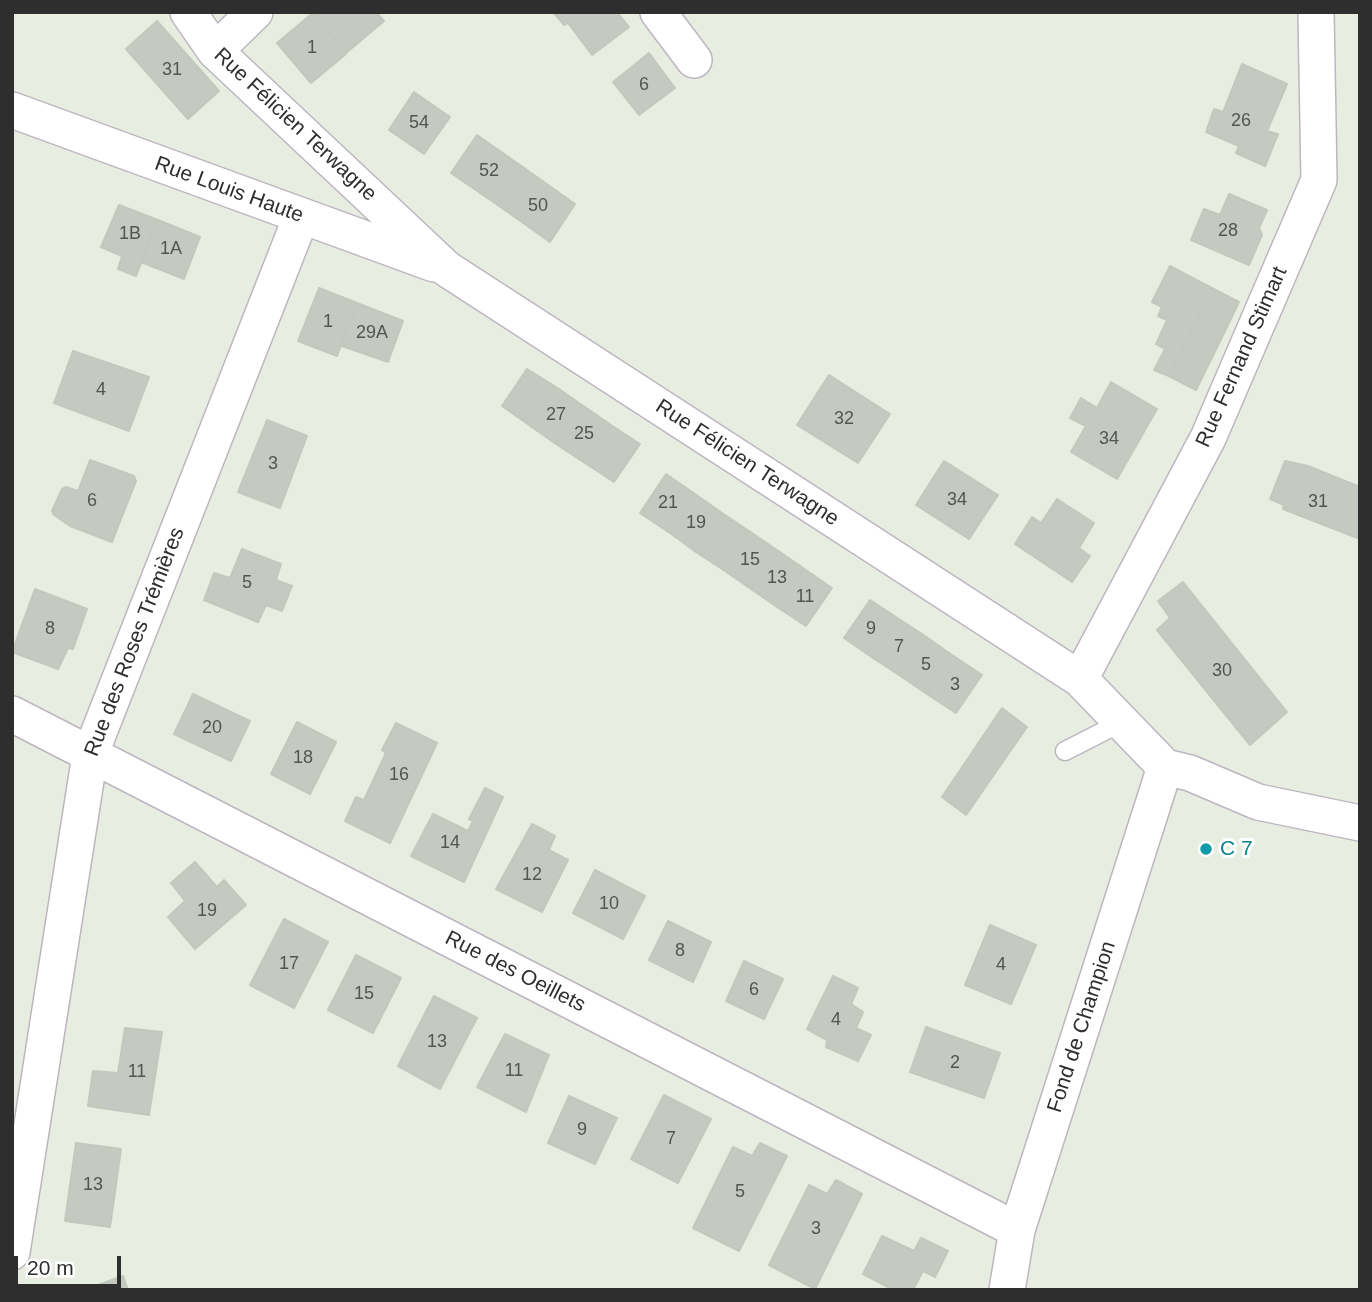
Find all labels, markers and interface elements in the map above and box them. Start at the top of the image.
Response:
house number: 1 [307,37,317,59]
street label: Rue Félicien Terwagne [208,43,382,207]
house number: 31 [162,59,182,81]
house number: 6 [639,74,649,96]
house number: 26 [1231,110,1251,132]
house number: 54 [409,112,429,134]
street label: Rue Louis Haute [151,151,307,229]
house number: 52 [479,160,499,182]
house number: 50 [528,195,548,217]
house number: 28 [1218,220,1238,242]
house number: 1B [119,223,141,245]
house number: 1A [160,238,182,260]
street label: Rue Fernand Stimart [1191,263,1293,451]
house number: 1 [323,311,333,333]
house number: 29A [356,322,388,344]
house number: 4 [96,379,106,401]
street label: Rue Félicien Terwagne [651,394,843,532]
house number: 27 [546,404,566,426]
house number: 32 [834,408,854,430]
house number: 25 [574,423,594,445]
house number: 34 [1099,428,1119,450]
house number: 3 [268,453,278,475]
house number: 34 [947,489,967,511]
house number: 6 [87,490,97,512]
house number: 31 [1308,491,1328,513]
house number: 21 [658,492,678,514]
house number: 19 [686,512,706,534]
street label: Rue des Roses Trémières [80,524,190,760]
house number: 15 [740,549,760,571]
house number: 13 [767,567,787,589]
house number: 5 [242,572,252,594]
house number: 11 [796,586,814,608]
house number: 8 [45,618,55,640]
house number: 9 [866,618,876,640]
house number: 7 [894,636,904,658]
house number: 5 [921,654,931,676]
house number: 30 [1212,660,1232,682]
house number: 3 [950,674,960,696]
house number: 20 [202,717,222,739]
house number: 18 [293,747,313,769]
house number: 16 [389,764,409,786]
house number: 14 [440,832,460,854]
place label: C 7 [1220,836,1253,862]
marker: C 7 [1198,841,1214,857]
house number: 12 [522,864,542,886]
house number: 10 [599,893,619,915]
house number: 19 [197,900,217,922]
street label: Rue des Oeillets [441,926,589,1018]
street label: Fond de Champion [1042,938,1122,1116]
house number: 8 [675,940,685,962]
house number: 17 [279,953,299,975]
house number: 4 [996,954,1006,976]
house number: 6 [749,979,759,1001]
house number: 15 [354,983,374,1005]
house number: 4 [831,1009,841,1031]
house number: 13 [427,1031,447,1053]
house number: 2 [950,1052,960,1074]
house number: 11 [505,1060,523,1082]
house number: 11 [128,1061,146,1083]
house number: 9 [577,1119,587,1141]
house number: 7 [666,1128,676,1150]
house number: 13 [83,1174,103,1196]
house number: 5 [735,1181,745,1203]
house number: 3 [811,1218,821,1240]
scale bar [18,1242,124,1286]
text: 20 m [27,1256,74,1279]

